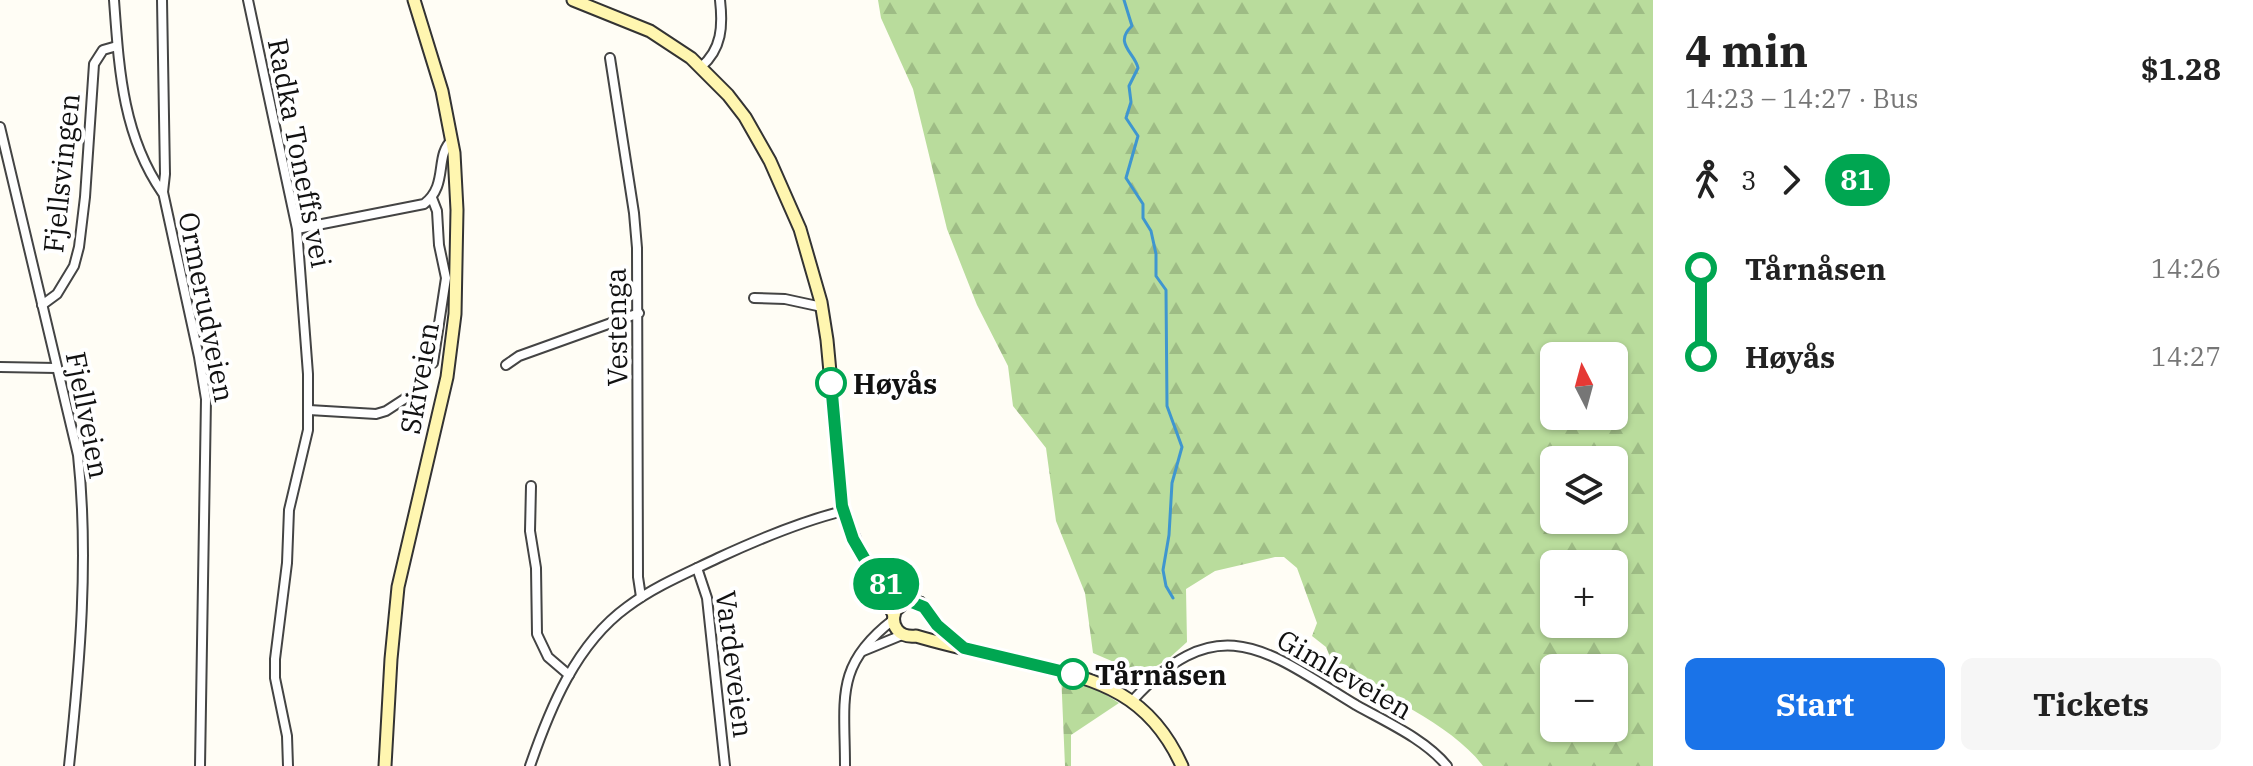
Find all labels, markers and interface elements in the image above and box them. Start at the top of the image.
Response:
text: 4 min [1685,22,1808,79]
street label: Radka Toneffs vei [260,35,340,271]
text: $1.28 [2141,49,2221,88]
text: 14:23 – 14:27 · Bus [1685,81,1919,115]
street label: Fjellsvingen [34,91,88,255]
icon: walk [1685,158,1729,202]
icon: forward [1769,158,1813,202]
text: 81 [1841,161,1874,198]
text: 3 [1741,163,1757,197]
street label: Ormerudveien [170,209,244,405]
text: Tårnåsen [1745,249,1886,288]
text: 14:26 [2151,251,2221,285]
street label: Vestenga [596,267,636,387]
street label: Skiveien [391,319,447,437]
text: Høyås [1745,337,1835,376]
text: 14:27 [2151,339,2221,373]
north arrow [1540,342,1628,430]
map controls [1540,342,1628,742]
street label: Fjellveien [58,348,118,482]
place label: Høyås [853,365,937,402]
marker: Høyås [816,368,846,398]
button: layers [1540,446,1628,534]
button: + [1540,550,1628,638]
line badge: 81 [850,558,922,610]
text: 81 [869,565,903,602]
street label: Vardeveien [708,588,762,740]
street label: Gimleveien [1271,620,1419,728]
button: − [1540,654,1628,742]
place label: Tårnåsen [1095,656,1227,693]
button: Start [1685,658,1945,750]
button: Tickets [1961,658,2221,750]
marker: Tårnåsen [1058,659,1088,689]

